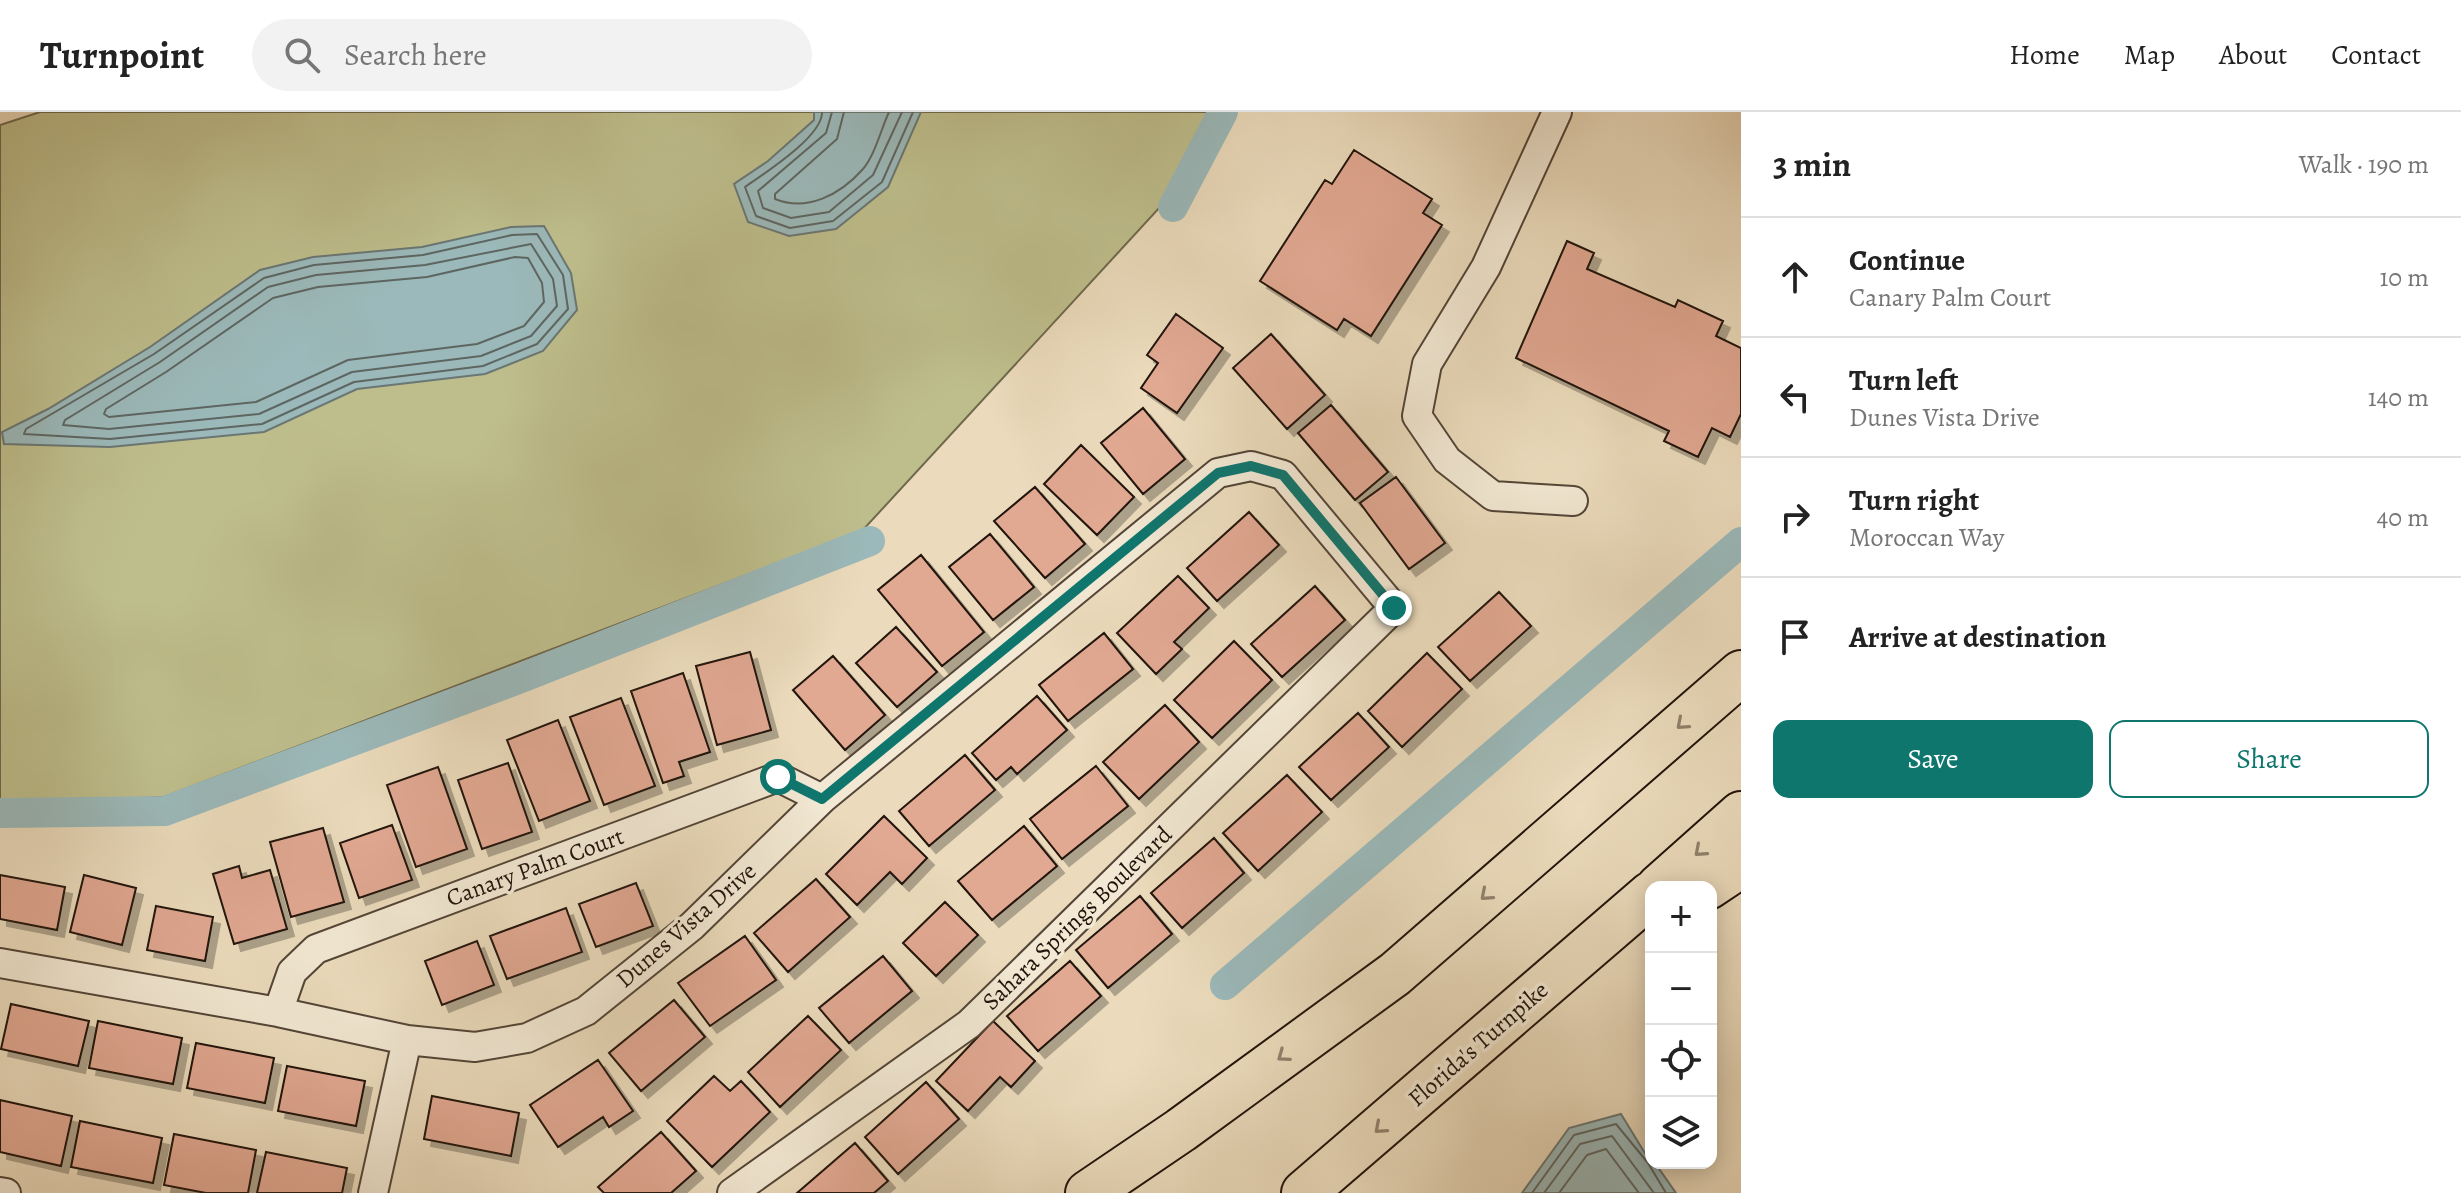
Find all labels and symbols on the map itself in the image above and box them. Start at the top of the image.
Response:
route end [1376,590,1412,626]
one-way arrow [1677,714,1692,729]
route start [760,759,796,795]
street label: Sahara Springs Boulevard [975,819,1179,1017]
street label: Canary Palm Court [442,820,628,914]
one-way arrow [1694,841,1709,855]
street label: Dunes Vista Drive [609,855,763,995]
one-way arrow [1481,885,1496,899]
street label: Florida's Turnpike [1401,974,1555,1114]
one-way arrow [1277,1046,1291,1061]
one-way arrow [1375,1118,1389,1133]

